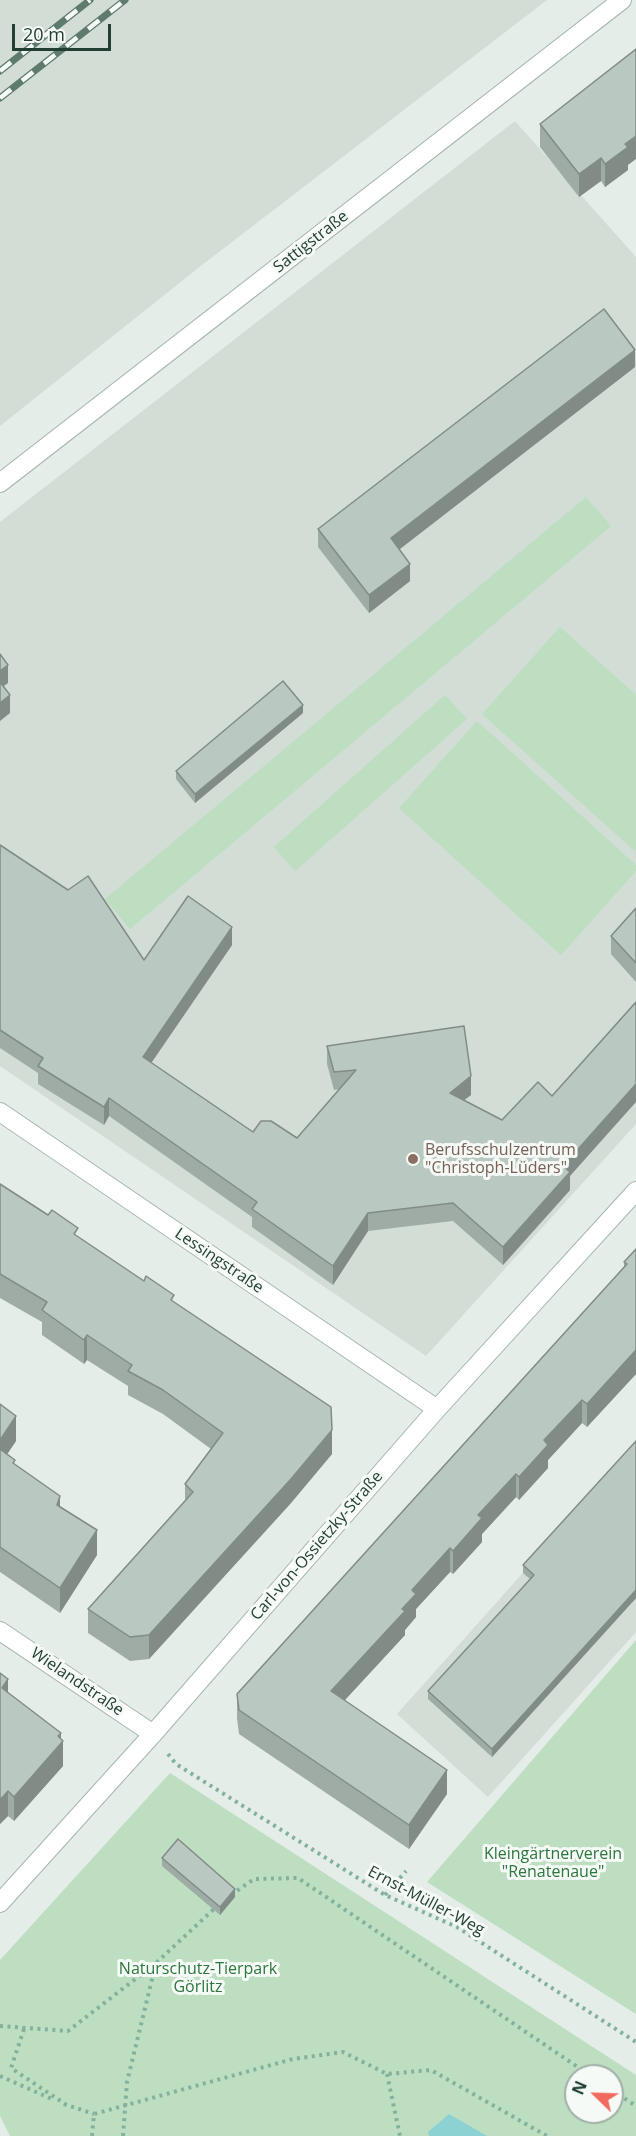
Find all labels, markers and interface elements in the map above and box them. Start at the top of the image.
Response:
scale bar [15,12,114,50]
text: 20 m [23,22,65,46]
street label: Sattigstraße [270,207,352,277]
place label: Berufsschulzentrum "Christoph-Lüders" [425,1140,576,1178]
marker: Berufsschulzentrum "Christoph-Lüders" [406,1152,420,1166]
street label: Lessingstraße [171,1224,267,1298]
street label: Carl-von-Ossietzky-Straße [247,1467,387,1625]
street label: Wielandstraße [27,1644,127,1720]
park label: Kleingärtnerverein "Renatenaue" [484,1844,622,1882]
street label: Ernst-Müller-Weg [364,1862,488,1940]
park label: Naturschutz-Tierpark Görlitz [119,1959,277,1997]
north arrow [564,2064,624,2124]
text: N [567,2077,592,2098]

